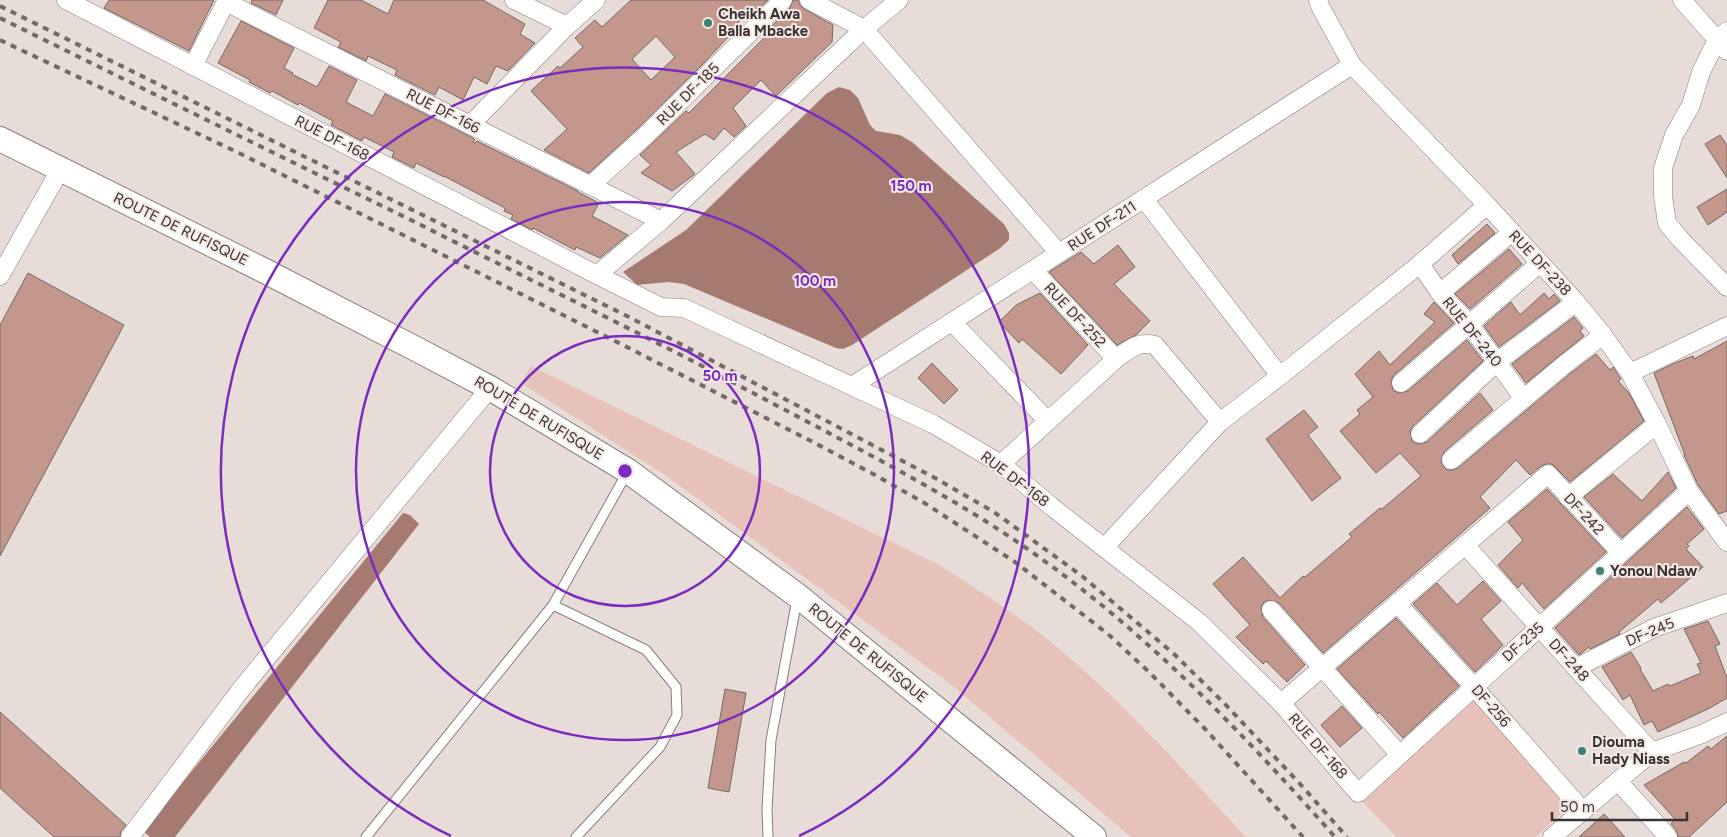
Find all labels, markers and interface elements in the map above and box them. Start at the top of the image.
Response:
place label: Cheikh Awa Balla Mbacke [718,5,809,40]
marker: Cheikh Awa Balla Mbacke [702,17,714,29]
street label: RUE DF-185 [653,59,723,129]
street label: RUE DF-166 [403,85,483,138]
street label: RUE DF-168 [292,112,372,164]
text: 150 m [890,177,932,195]
street label: ROUTE DE RUFISQUE [111,188,251,270]
street label: RUE DF-211 [1064,197,1140,255]
street label: RUE DF-238 [1505,226,1575,300]
text: 100 m [794,272,836,290]
street label: RUE DF-252 [1040,279,1110,351]
street label: RUE DF-240 [1438,293,1506,371]
text: 50 m [702,367,738,385]
street label: ROUTE DE RUFISQUE [471,372,607,464]
street label: RUE DF-168 [977,447,1053,511]
centre of rings [616,462,634,480]
street label: DF-242 [1560,489,1608,539]
place label: Yonou Ndaw [1610,562,1698,580]
marker: Yonou Ndaw [1594,565,1606,577]
street label: ROUTE DE RUFISQUE [805,599,931,707]
street label: DF-245 [1623,614,1677,650]
street label: DF-235 [1498,619,1548,665]
street label: DF-248 [1545,635,1593,685]
street label: DF-256 [1468,681,1515,731]
street label: RUE DF-168 [1285,709,1351,783]
place label: Diouma Hady Niass [1592,733,1670,768]
marker: Diouma Hady Niass [1576,745,1588,757]
scale bar [1552,790,1687,822]
text: 50 m [1560,798,1595,816]

